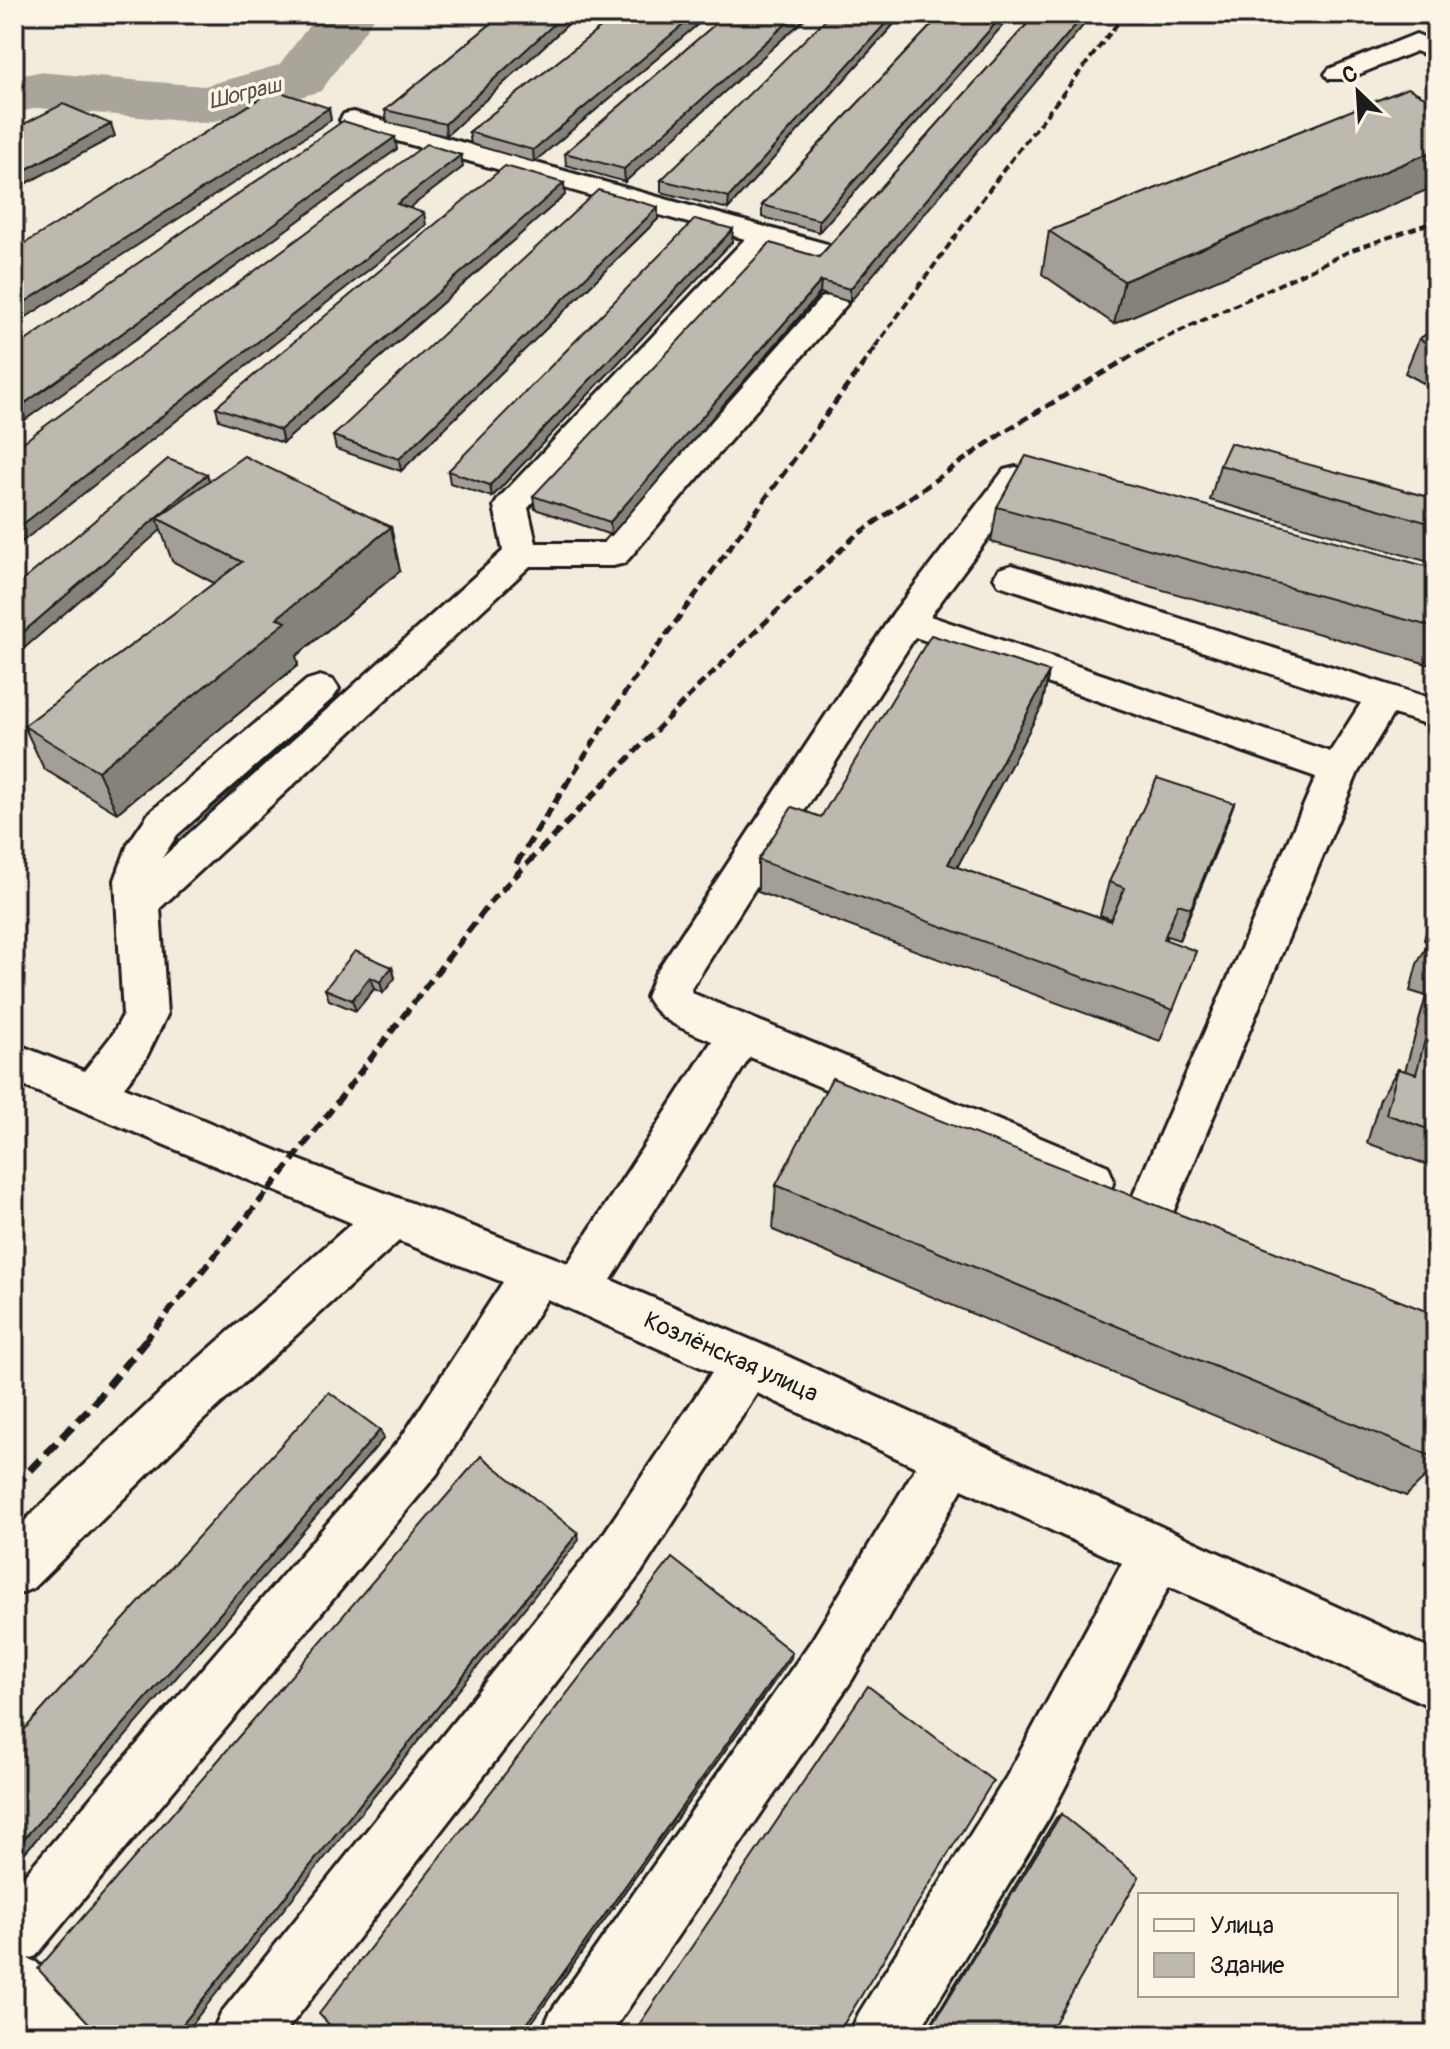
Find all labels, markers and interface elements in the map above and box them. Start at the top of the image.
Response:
north arrow [1318,52,1398,132]
text: С [1338,59,1362,90]
water label: Шограш [206,70,285,115]
street label: Козлёнская улица [639,1306,823,1408]
legend [1138,1893,1398,1997]
text: Улица [1210,1911,1274,1940]
text: Здание [1210,1951,1285,1980]

